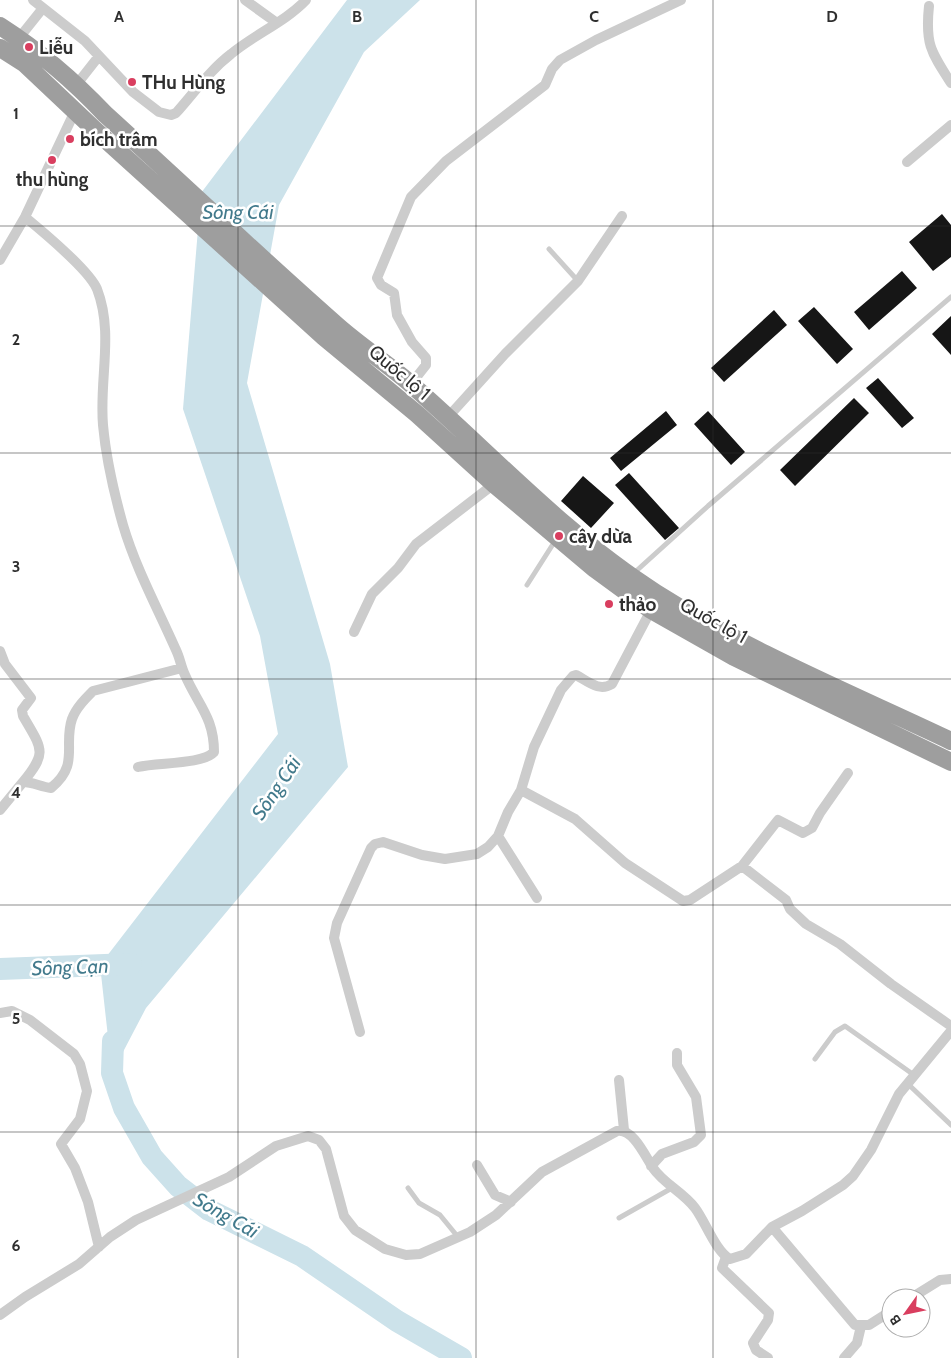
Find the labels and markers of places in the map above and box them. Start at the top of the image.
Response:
place label: Liễu [39,36,73,59]
marker: Liễu [23,41,35,53]
place label: THu Hùng [142,71,226,94]
marker: THu Hùng [126,76,138,88]
place label: bích trâm [80,128,157,151]
marker: bích trâm [64,133,76,145]
marker: thu hùng [46,154,58,166]
place label: thu hùng [16,168,89,191]
place label: cây dừa [569,525,633,548]
marker: cây dừa [553,530,565,542]
place label: thảo [619,593,656,616]
marker: thảo [603,598,615,610]

